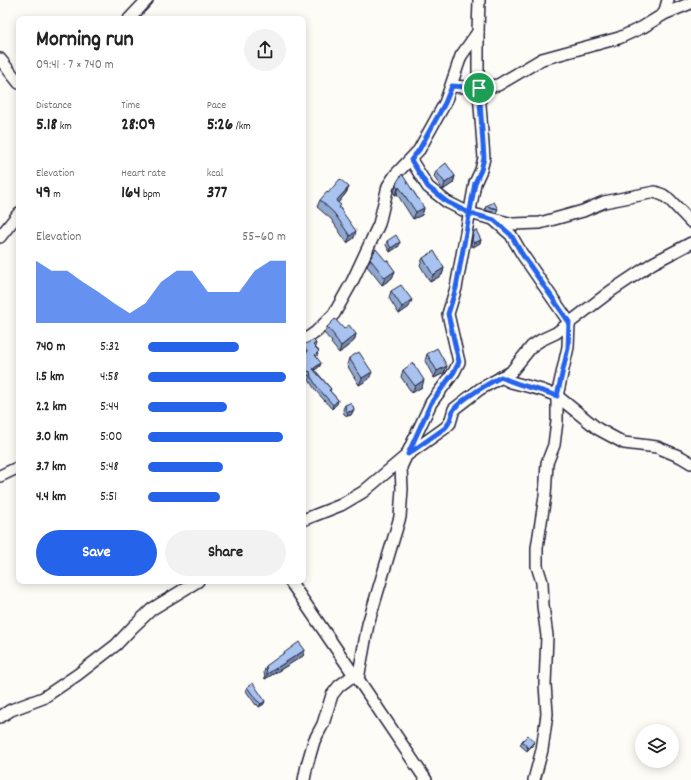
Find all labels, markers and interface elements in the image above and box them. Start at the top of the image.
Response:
text: Morning run [36,25,134,56]
button: share [244,29,286,71]
text: 09:41 · 7 × 740 m [36,56,114,75]
pin [462,71,496,105]
icon: arrive [468,77,490,99]
text: Distance [36,98,72,114]
text: Time [121,98,140,114]
text: Pace [207,98,226,114]
text: 5.18 [36,114,57,138]
text: 28:09 [121,114,155,138]
text: 5:26 [207,114,233,138]
text: km [57,119,72,135]
text: /km [233,119,251,135]
text: Elevation [36,166,74,182]
text: Heart rate [121,166,166,182]
text: kcal [207,166,223,182]
text: 49 [36,182,51,206]
text: 164 [121,182,140,206]
text: 377 [207,182,227,206]
text: m [51,187,61,203]
text: bpm [140,187,160,203]
text: Elevation [36,228,81,247]
text: 55–60 m [242,228,286,247]
text: 740 m [36,338,65,357]
text: 5:32 [100,338,120,357]
text: 1.5 km [36,368,64,387]
text: 4:58 [100,368,119,387]
text: 2.2 km [36,398,67,417]
text: 5:44 [100,398,119,417]
text: 3.0 km [36,428,68,447]
text: 5:00 [100,428,122,447]
text: 3.7 km [36,458,66,477]
text: 5:48 [100,458,119,477]
text: 4.4 km [36,488,66,507]
text: 5:51 [100,488,117,507]
button: Save [36,530,157,576]
button: Share [165,530,286,576]
map controls [635,724,679,768]
button: layers [635,724,679,768]

